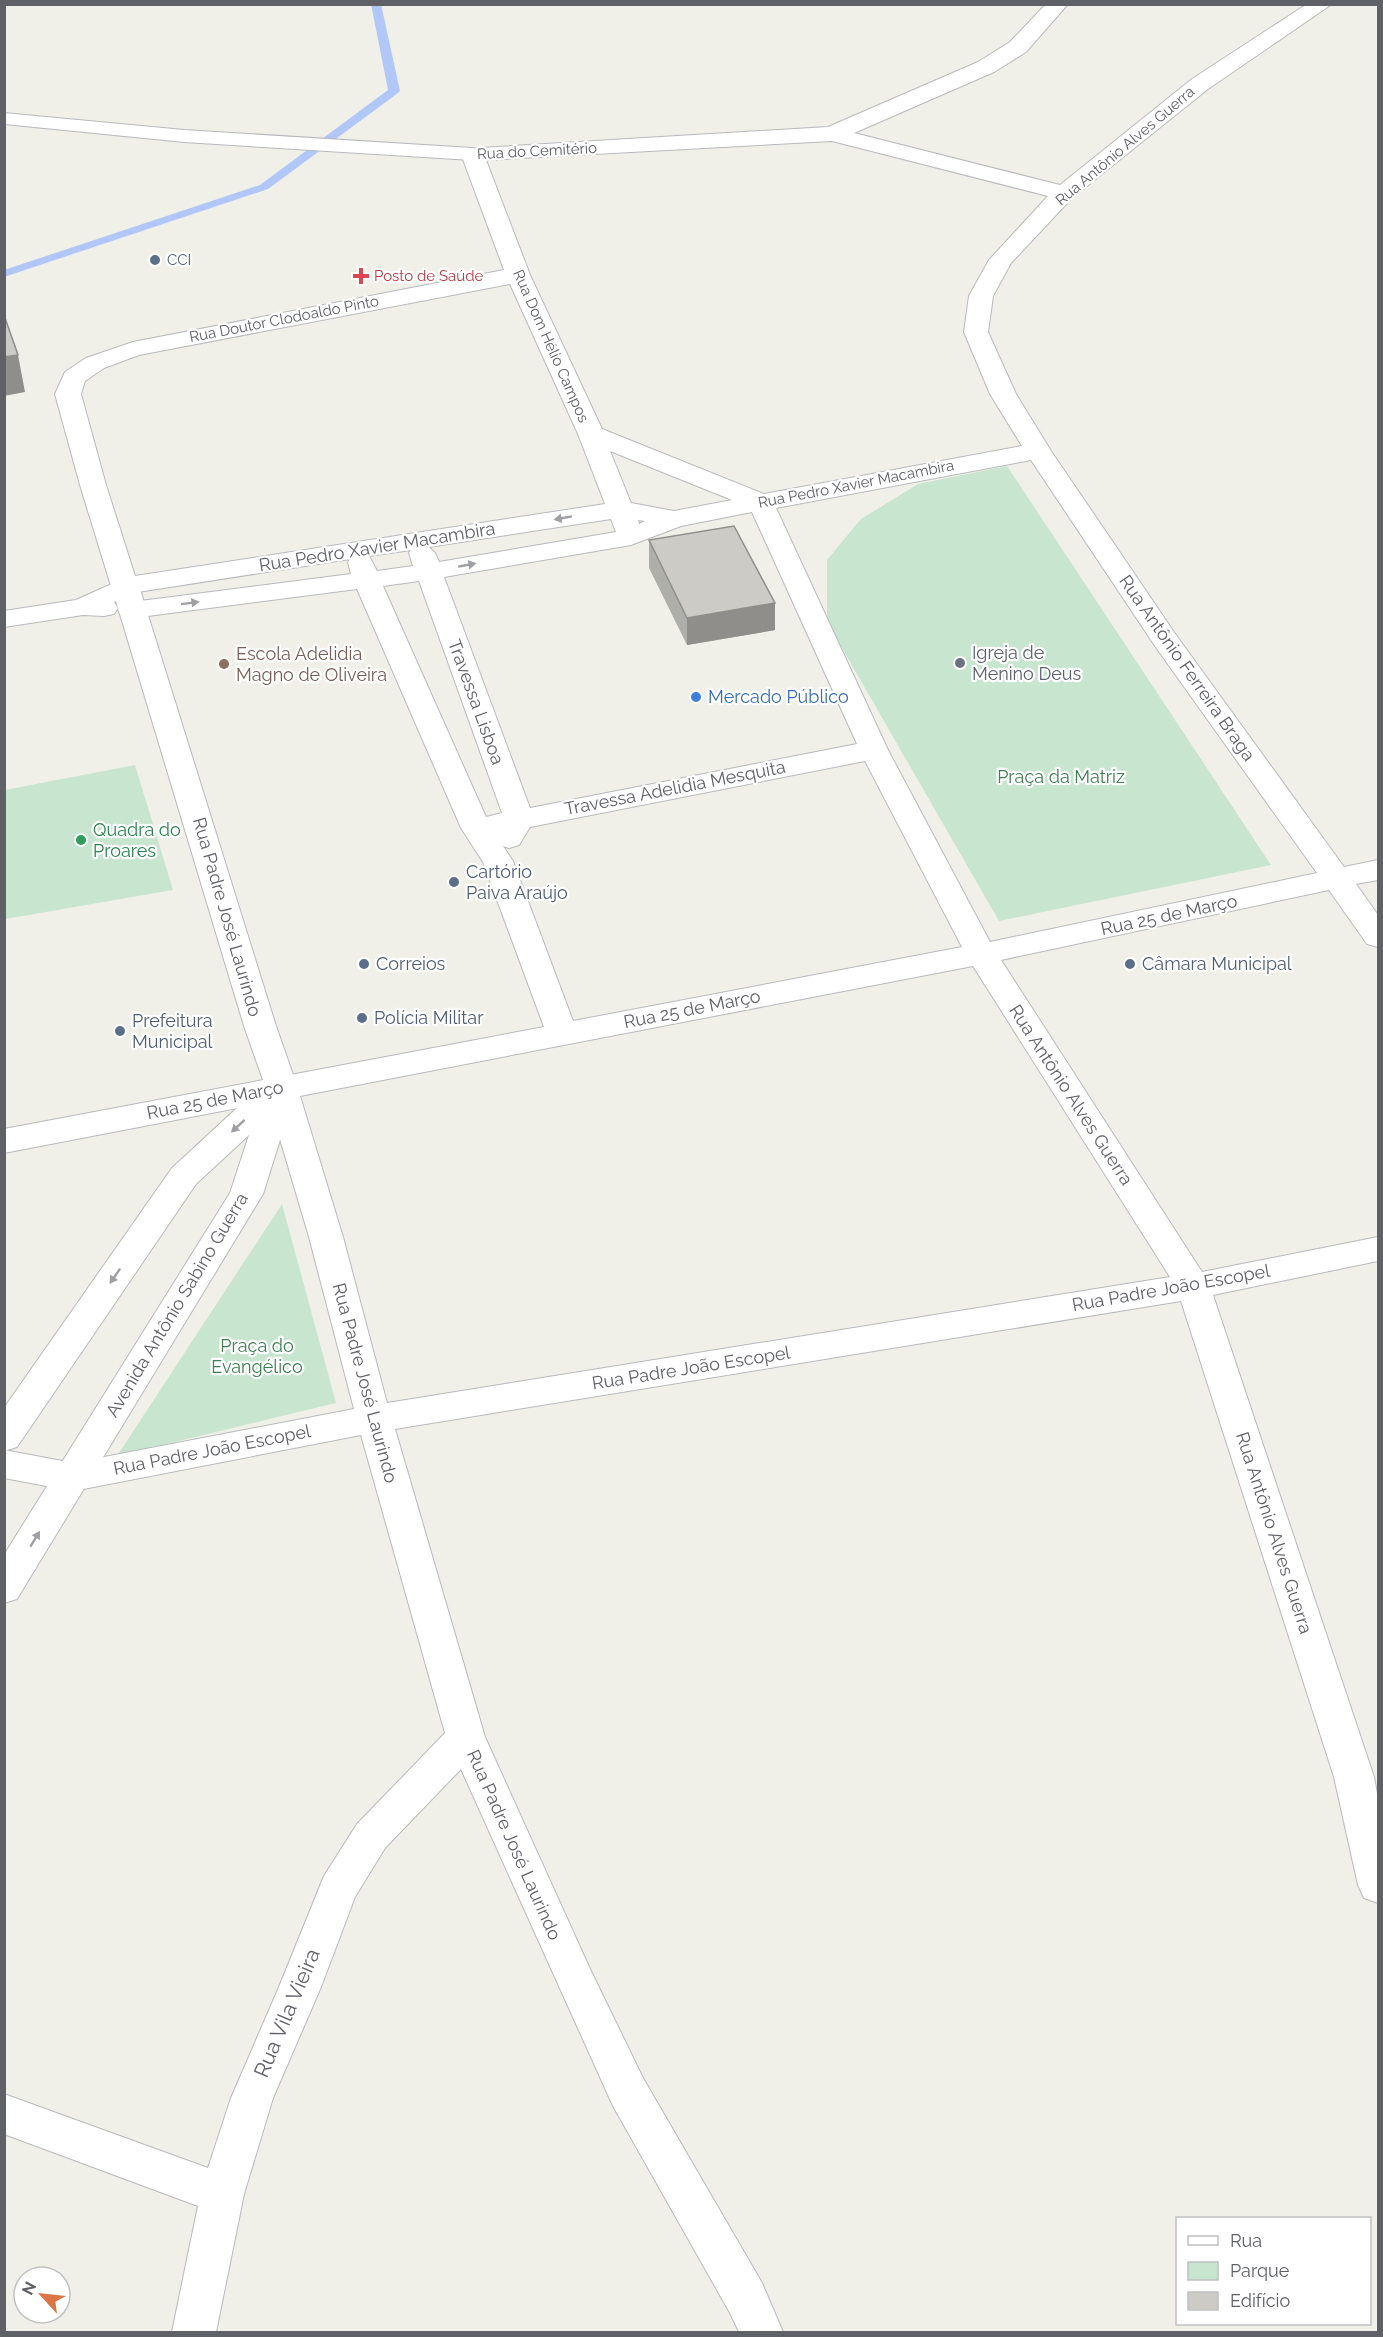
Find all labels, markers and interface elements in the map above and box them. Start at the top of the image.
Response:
street label: Rua Antônio Alves Guerra [1052,83,1198,209]
street label: Rua do Cemitério [477,139,597,163]
place label: CCI [167,251,191,269]
marker: CCI [148,253,162,267]
marker: Posto de Saúde [352,267,370,285]
place label: Posto de Saúde [374,267,483,285]
street label: Rua Dom Hélio Campos [509,267,593,425]
street label: Rua Doutor Clodoaldo Pinto [188,292,380,346]
street label: Rua Pedro Xavier Macambira [757,456,955,512]
one-way arrow [554,514,573,523]
street label: Rua Pedro Xavier Macambira [257,517,497,576]
one-way arrow [457,560,476,569]
street label: Rua Antônio Ferreira Braga [1115,571,1260,765]
one-way arrow [181,598,200,608]
street label: Travessa Lisboa [444,636,509,767]
place label: Igreja de Menino Deus [972,642,1082,684]
place label: Escola Adelidia Magno de Oliveira [236,643,387,685]
marker: Igreja de Menino Deus [953,656,967,670]
marker: Escola Adelidia Magno de Oliveira [217,657,231,671]
place label: Mercado Público [708,686,849,707]
marker: Mercado Público [689,690,703,704]
street label: Travessa Adelidia Mesquita [563,756,787,819]
park label: Praça da Matriz [997,766,1125,787]
street label: Rua Padre José Laurindo [189,815,266,1019]
place label: Quadra do Proares [93,819,181,861]
marker: Quadra do Proares [74,833,88,847]
place label: Cartório Paiva Araújo [466,861,568,903]
marker: Cartório Paiva Araújo [447,875,461,889]
street label: Rua 25 de Março [1099,890,1239,939]
place label: Correios [376,953,446,974]
place label: Câmara Municipal [1142,953,1292,974]
marker: Correios [357,957,371,971]
marker: Câmara Municipal [1123,957,1137,971]
street label: Rua 25 de Março [622,985,762,1032]
street label: Rua Antônio Alves Guerra [1005,1001,1138,1189]
place label: Polícia Militar [374,1007,484,1028]
place label: Prefeitura Municipal [132,1010,213,1052]
marker: Polícia Militar [355,1011,369,1025]
marker: Prefeitura Municipal [113,1024,127,1038]
street label: Rua 25 de Março [145,1076,285,1123]
one-way arrow [230,1119,245,1133]
street label: Avenida Antônio Sabino Guerra [101,1189,252,1421]
street label: Rua Padre João Escopel [1070,1260,1272,1315]
one-way arrow [109,1268,121,1284]
street label: Rua Padre José Laurindo [329,1281,402,1485]
park label: Praça do Evangélico [211,1335,303,1377]
street label: Rua Padre João Escopel [590,1341,792,1394]
street label: Rua Padre João Escopel [111,1420,312,1479]
street label: Rua Antônio Alves Guerra [1232,1429,1317,1636]
one-way arrow [29,1530,40,1547]
street label: Rua Padre José Laurindo [463,1746,566,1944]
street label: Rua Vila Vieira [248,1945,325,2081]
legend [1176,2217,1371,2325]
text: Rua [1230,2230,1262,2251]
text: Parque [1230,2260,1290,2281]
north arrow [12,2265,72,2325]
text: N [18,2279,40,2298]
text: Edifício [1230,2290,1290,2311]

